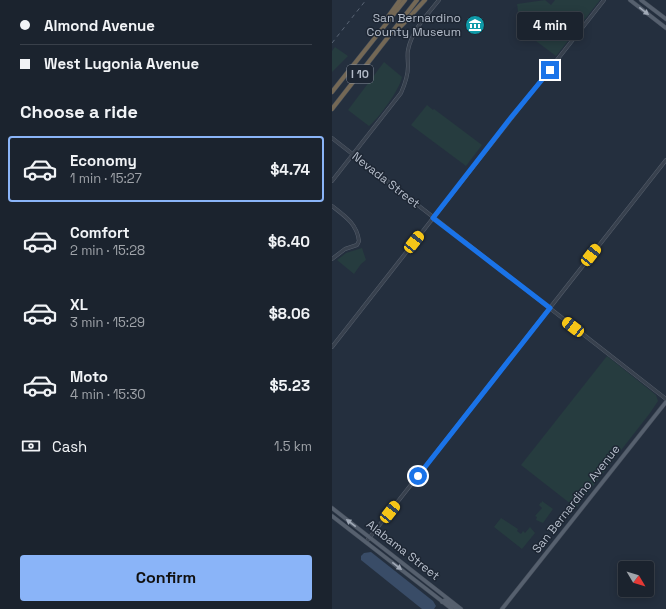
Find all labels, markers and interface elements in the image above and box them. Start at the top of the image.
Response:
one-way arrow [638,6,649,15]
place label: San Bernardino County Museum [367,10,461,40]
callout: 4 min [517,12,583,40]
museum icon: San Bernardino County Museum [464,14,486,36]
text: Almond Avenue [44,16,155,35]
text: 4 min [533,17,567,34]
text: West Lugonia Avenue [44,54,199,73]
route end [541,61,559,79]
road number: I 10 [347,65,373,83]
text: Choose a ride [20,100,138,123]
street label: Nevada Street [349,148,423,212]
icon: car [22,151,58,187]
text: Economy [70,151,137,170]
text: $4.74 [270,160,310,179]
text: 1 min · 15:27 [70,170,142,187]
icon: car [22,223,58,259]
text: Comfort [70,223,130,242]
car [402,229,426,255]
text: $6.40 [268,232,310,251]
text: 2 min · 15:28 [70,242,145,259]
car [579,242,603,268]
icon: car [22,295,58,331]
text: XL [70,295,88,314]
text: $8.06 [269,304,310,323]
text: 3 min · 15:29 [70,314,145,331]
car [560,315,586,339]
icon: car [22,367,58,403]
text: Moto [70,367,108,386]
text: $5.23 [269,376,310,395]
text: 4 min · 15:30 [70,386,146,403]
icon: cash [20,435,42,457]
text: Cash [52,437,87,456]
text: 1.5 km [274,438,312,455]
street label: San Bernardino Avenue [529,441,623,557]
route start [409,467,427,485]
car [378,499,402,525]
street label: Alabama Street [363,516,443,584]
one-way arrow [346,518,357,527]
button: Confirm [20,555,312,601]
north arrow [618,561,654,597]
map controls [618,561,654,597]
one-way arrow [392,562,403,571]

